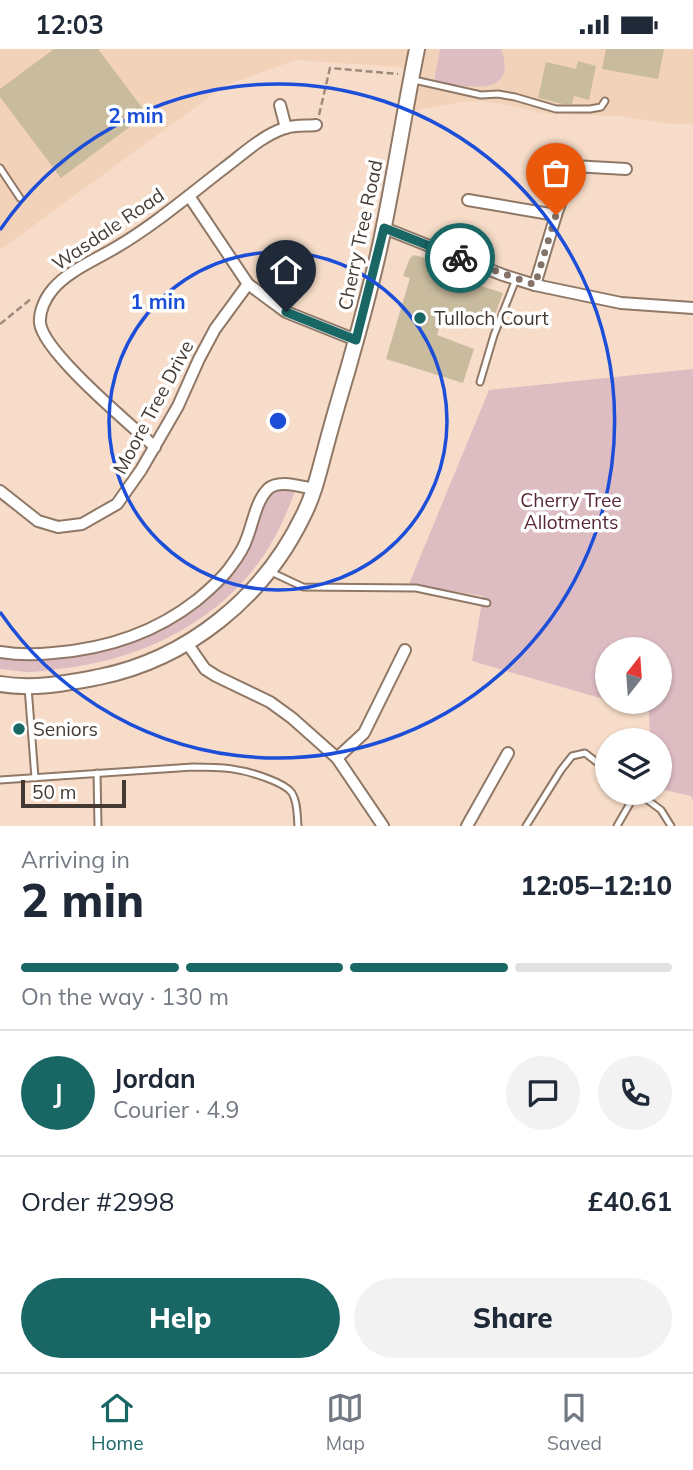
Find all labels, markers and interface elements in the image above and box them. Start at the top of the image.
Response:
text: 12:03 [35,8,104,41]
text: 2 min [108,102,164,128]
pin [526,143,586,215]
icon: bag [537,154,575,192]
street label: Cherry Tree Road [332,158,388,312]
street label: Wasdale Road [47,183,169,275]
courier [425,223,495,293]
icon: bike [441,239,479,277]
pin [256,240,316,312]
icon: home [267,251,305,289]
text: 1 min [130,288,186,314]
place label: Tulloch Court [434,306,549,330]
marker: Tulloch Court [412,310,428,326]
street label: Moore Tree Drive [108,336,198,478]
centre of rings [266,409,290,433]
park label: Cherry Tree Allotments [520,488,622,534]
north arrow [595,637,672,714]
map controls [595,637,672,805]
place label: Seniors [33,717,98,741]
marker: Seniors [11,721,27,737]
button: layers [595,728,672,805]
scale bar [21,777,126,809]
text: 50 m [32,780,76,804]
text: Arriving in [21,845,130,874]
text: 12:05–12:10 [521,869,672,902]
text: 2 min [21,871,144,929]
text: On the way · 130 m [21,982,229,1011]
button: chat [506,1056,580,1130]
button: phone [598,1056,672,1130]
text: Jordan [113,1062,196,1095]
text: J [53,1077,63,1110]
text: Courier · 4.9 [113,1095,239,1124]
text: Order #2998 [21,1185,174,1218]
text: £40.61 [588,1185,672,1218]
button: Help [21,1278,340,1358]
button: Share [354,1278,672,1358]
tab: Home [91,1389,144,1455]
tab: Map [326,1389,365,1455]
tab: Saved [547,1389,602,1455]

